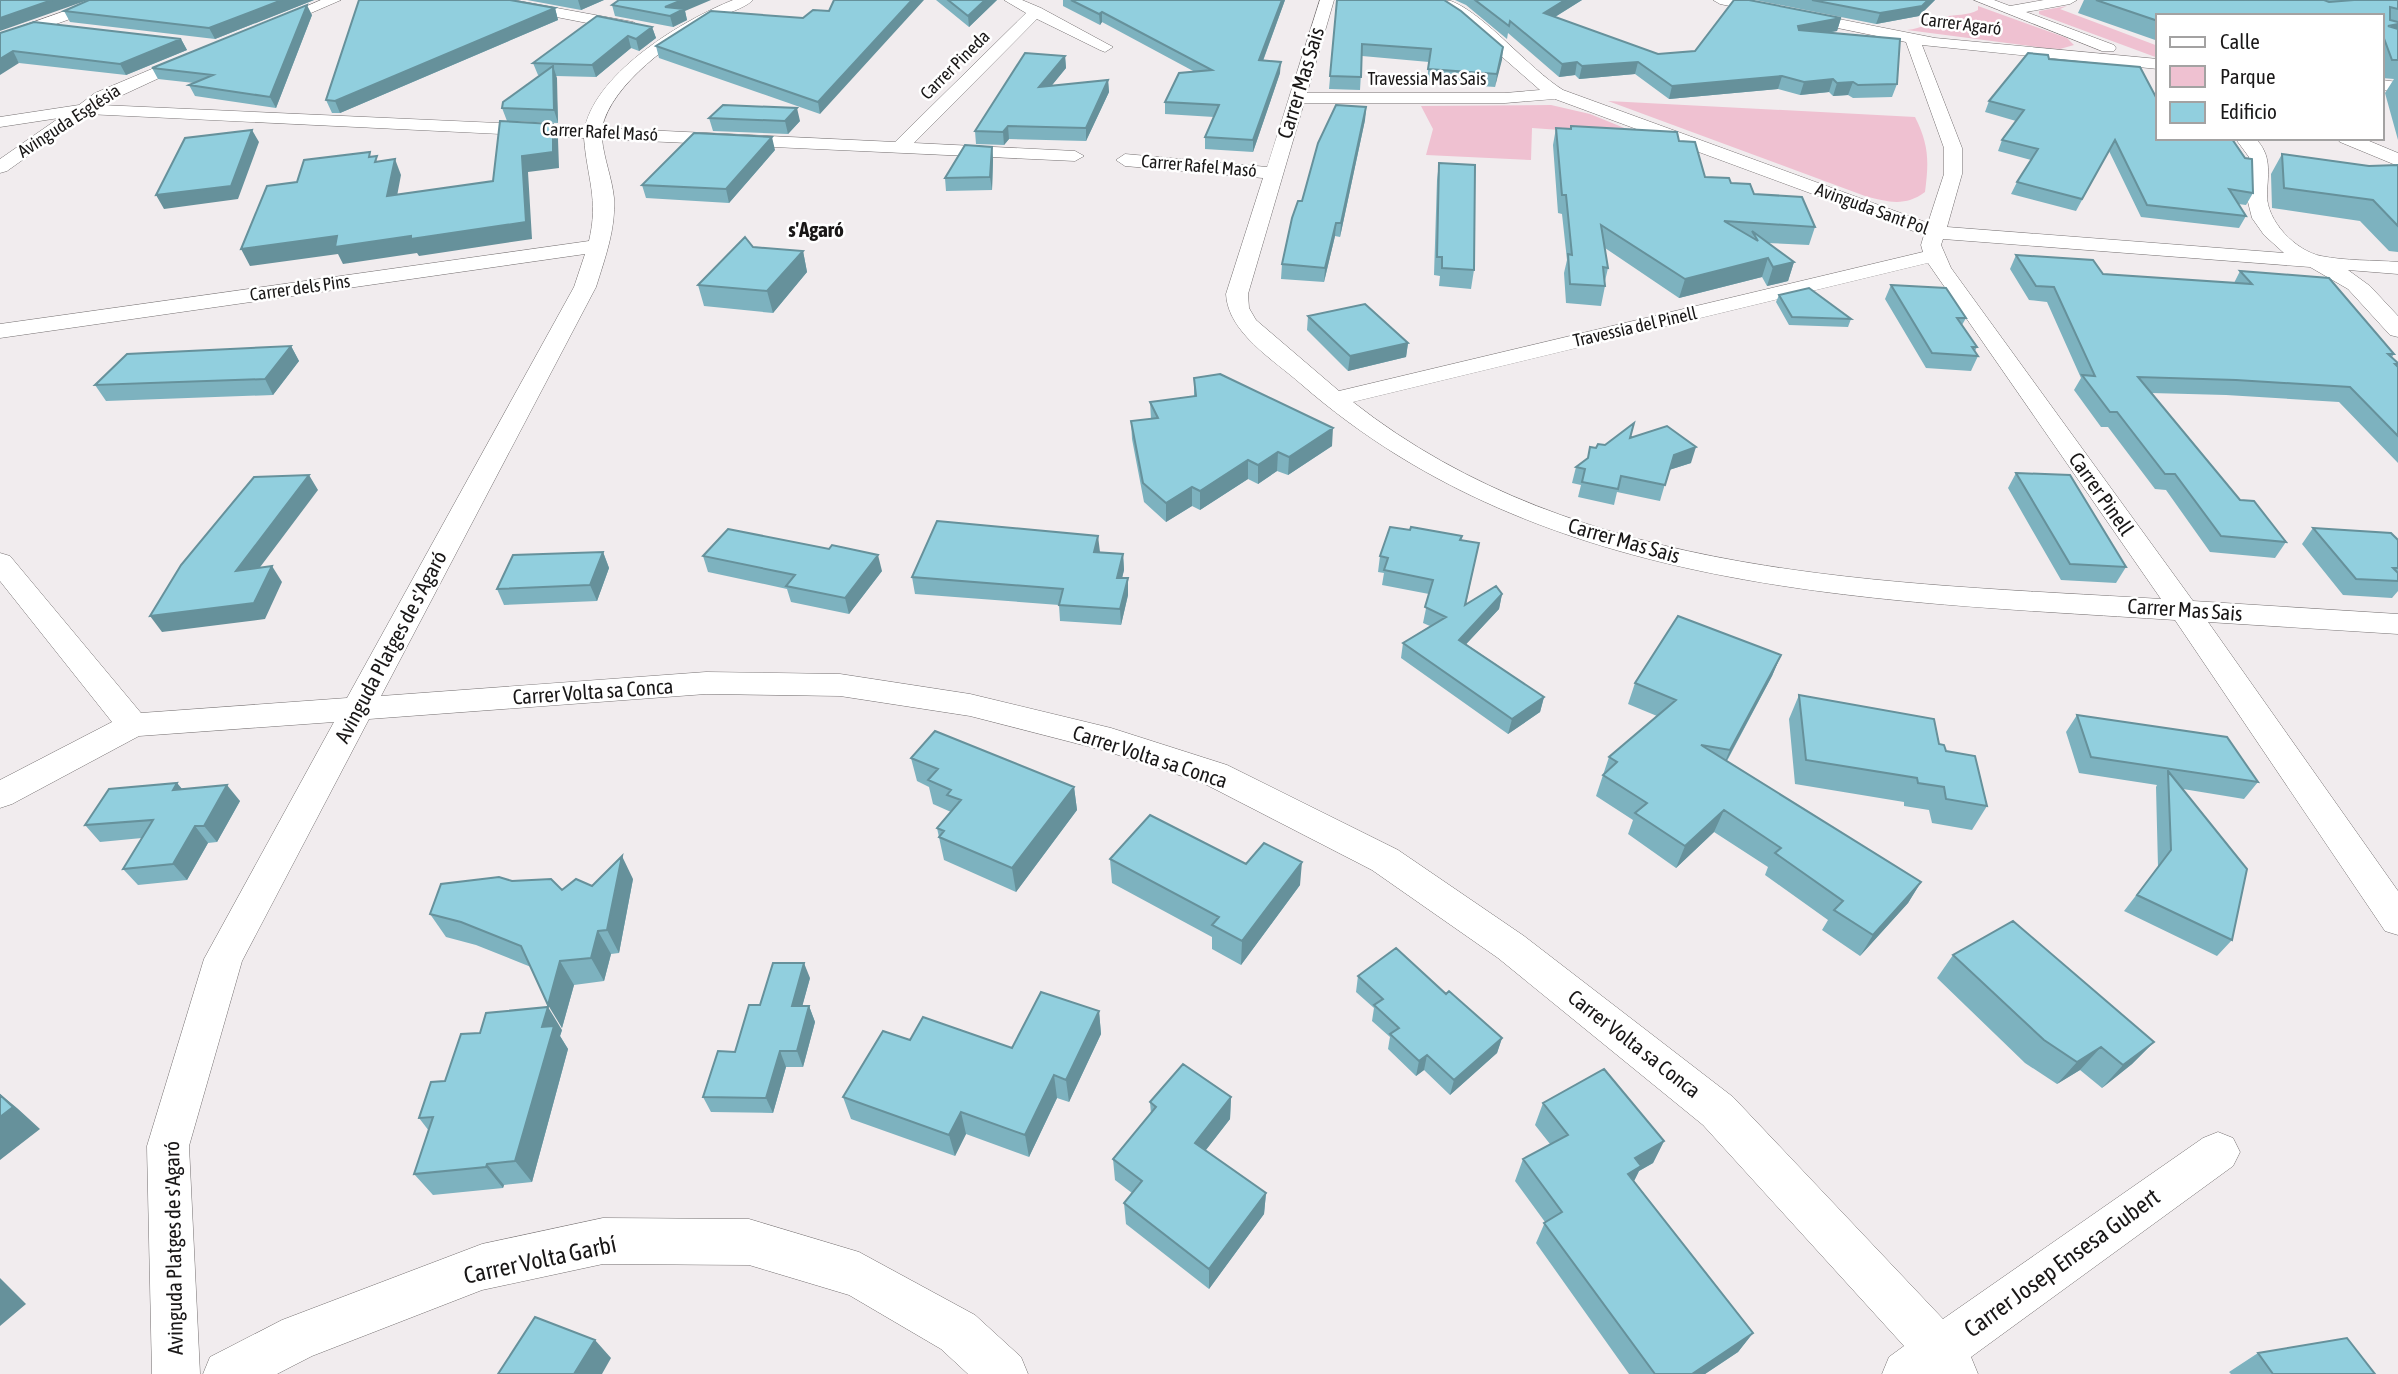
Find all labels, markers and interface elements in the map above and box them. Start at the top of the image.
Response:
street label: Carrer Agaró [1919,8,2003,39]
legend [2156,14,2384,140]
street label: Carrer Mas Sais [1272,24,1328,141]
street label: Carrer Pineda [916,26,994,104]
text: Calle [2220,29,2260,53]
text: Parque [2220,64,2275,88]
street label: Travessia Mas Sais [1368,68,1486,89]
street label: Avinguda Església [13,80,124,162]
text: Edificio [2220,99,2277,123]
street label: Carrer Rafel Masó [542,118,659,145]
street label: Carrer Rafel Masó [1140,150,1258,181]
street label: Avinguda Sant Pol [1813,178,1932,239]
district label: s'Agaró [788,217,844,241]
street label: Carrer dels Pins [248,270,351,305]
street label: Travessia del Pinell [1571,302,1699,351]
street label: Carrer Pinell [2065,447,2139,540]
street label: Carrer Mas Sais [1566,513,1683,567]
street label: Avinguda Platges de s'Agaró [329,547,451,747]
street label: Carrer Mas Sais [2127,593,2243,625]
street label: Carrer Volta sa Conca [512,673,674,709]
street label: Carrer Volta sa Conca [1070,720,1231,792]
street label: Carrer Volta sa Conca [1564,984,1705,1102]
street label: Avinguda Platges de s'Agaró [159,1141,187,1355]
street label: Carrer Josep Ensesa Gubert [1959,1183,2165,1343]
street label: Carrer Volta Garbí [461,1230,619,1289]

